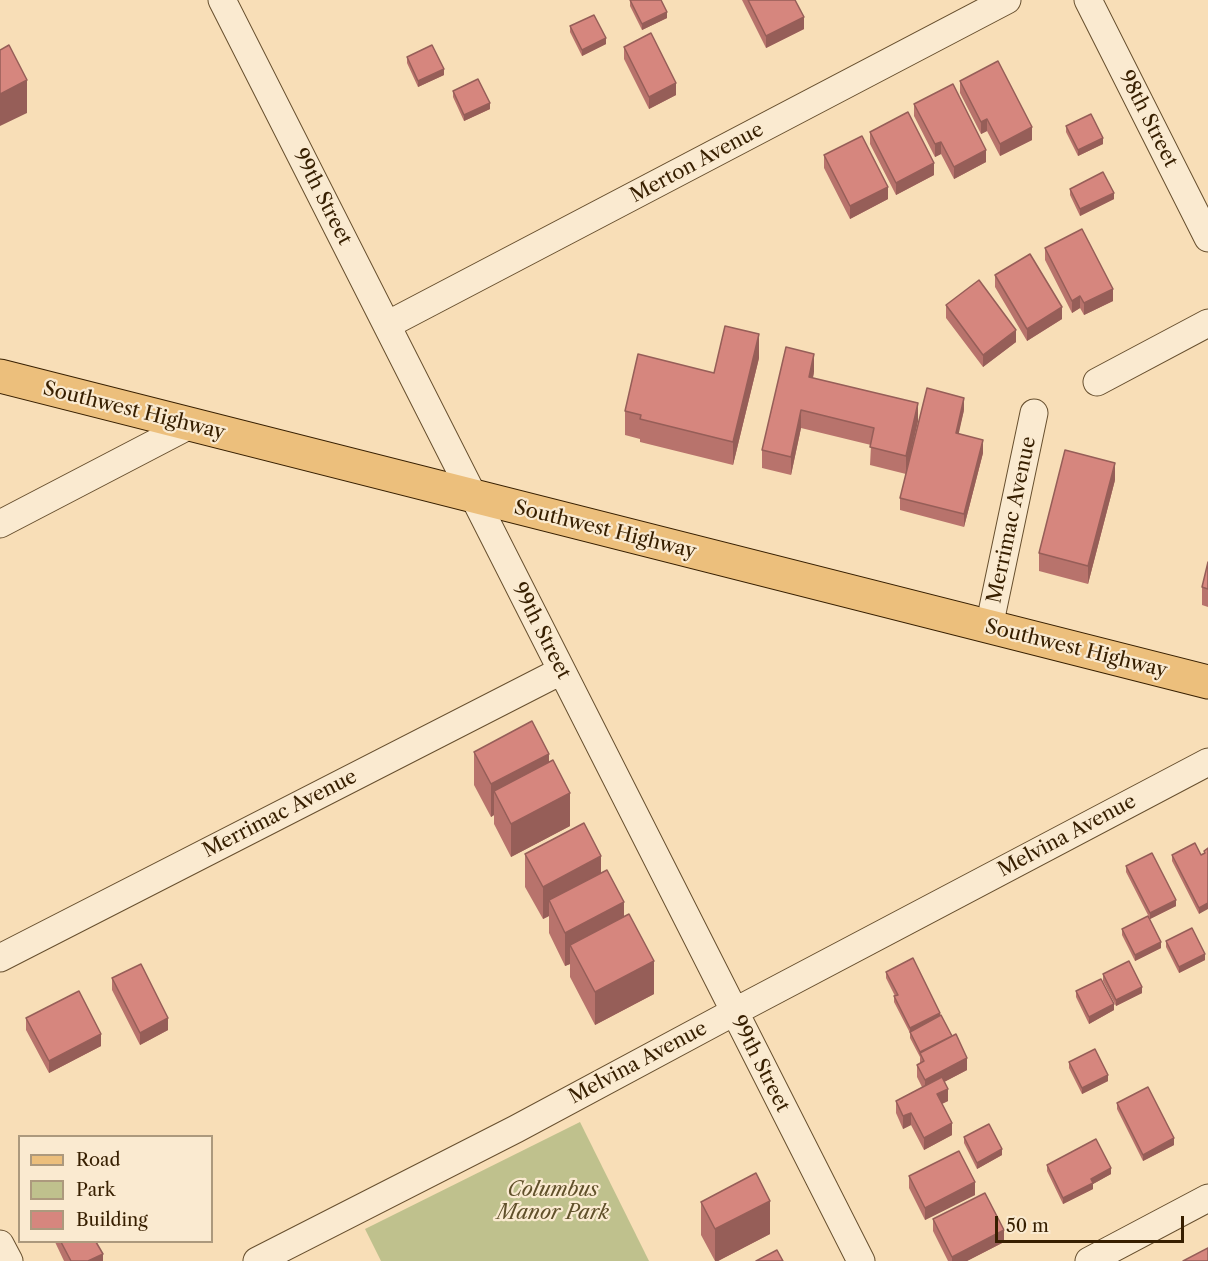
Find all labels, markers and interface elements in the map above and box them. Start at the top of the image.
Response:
street label: 98th Street [1113,67,1183,171]
street label: Merton Avenue [626,118,768,208]
street label: 99th Street [287,145,357,249]
street label: Southwest Highway [40,377,228,445]
street label: Merrimac Avenue [983,434,1041,606]
street label: Southwest Highway [511,496,699,564]
street label: 99th Street [506,579,576,683]
street label: Southwest Highway [982,615,1170,683]
street label: Merrimac Avenue [199,765,361,863]
street label: Melvina Avenue [994,789,1140,883]
street label: 99th Street [725,1012,795,1116]
street label: Melvina Avenue [565,1016,711,1110]
legend [18,1135,213,1243]
text: Road [76,1149,121,1171]
park label: Columbus Manor Park [497,1178,609,1225]
text: Park [76,1179,115,1201]
scale bar [998,1204,1187,1242]
text: Building [76,1209,148,1231]
text: 50 m [1006,1215,1049,1237]

